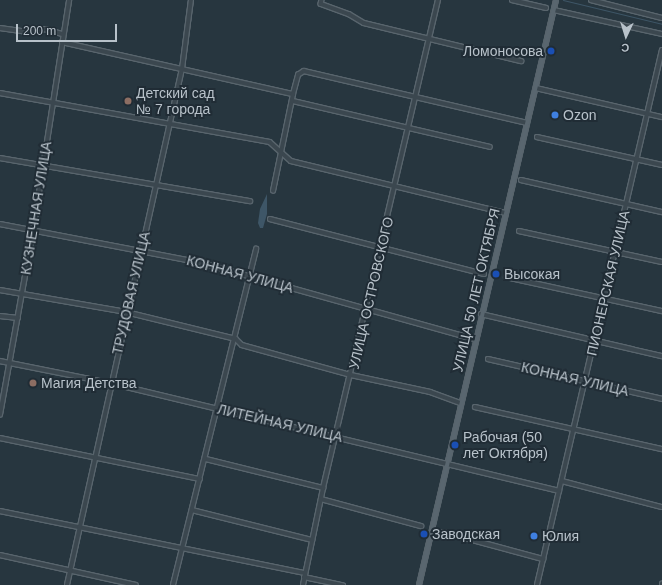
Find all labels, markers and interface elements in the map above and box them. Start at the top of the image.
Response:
scale bar [18,16,119,42]
north arrow [606,16,646,56]
text: 200 m [23,24,56,38]
text: С [621,42,630,54]
place label: Ломоносова [463,43,543,59]
marker: Ломоносова [546,46,556,56]
place label: Детский сад № 7 города [136,85,215,118]
marker: Детский сад № 7 города [123,96,133,106]
place label: Ozon [563,107,596,123]
marker: Ozon [550,110,560,120]
street label: КУЗНЕЧНАЯ УЛИЦА [17,140,55,276]
street label: УЛИЦА 50 ЛЕТ ОКТЯБРЯ [449,207,503,373]
street label: ПИОНЕРСКАЯ УЛИЦА [583,209,633,357]
street label: УЛИЦА ОСТРОВСКОГО [345,215,397,371]
street label: ТРУДОВАЯ УЛИЦА [109,230,153,356]
street label: КОННАЯ УЛИЦА [185,252,295,296]
place label: Высокая [504,266,560,282]
marker: Высокая [491,269,501,279]
street label: КОННАЯ УЛИЦА [520,358,630,400]
place label: Магия Детства [41,375,137,391]
marker: Магия Детства [28,378,38,388]
street label: ЛИТЕЙНАЯ УЛИЦА [216,400,344,446]
place label: Рабочая (50 лет Октября) [463,429,548,462]
marker: Рабочая (50 лет Октября) [450,440,460,450]
place label: Заводская [432,526,500,542]
place label: Юлия [542,528,579,544]
marker: Заводская [419,529,429,539]
marker: Юлия [529,531,539,541]

